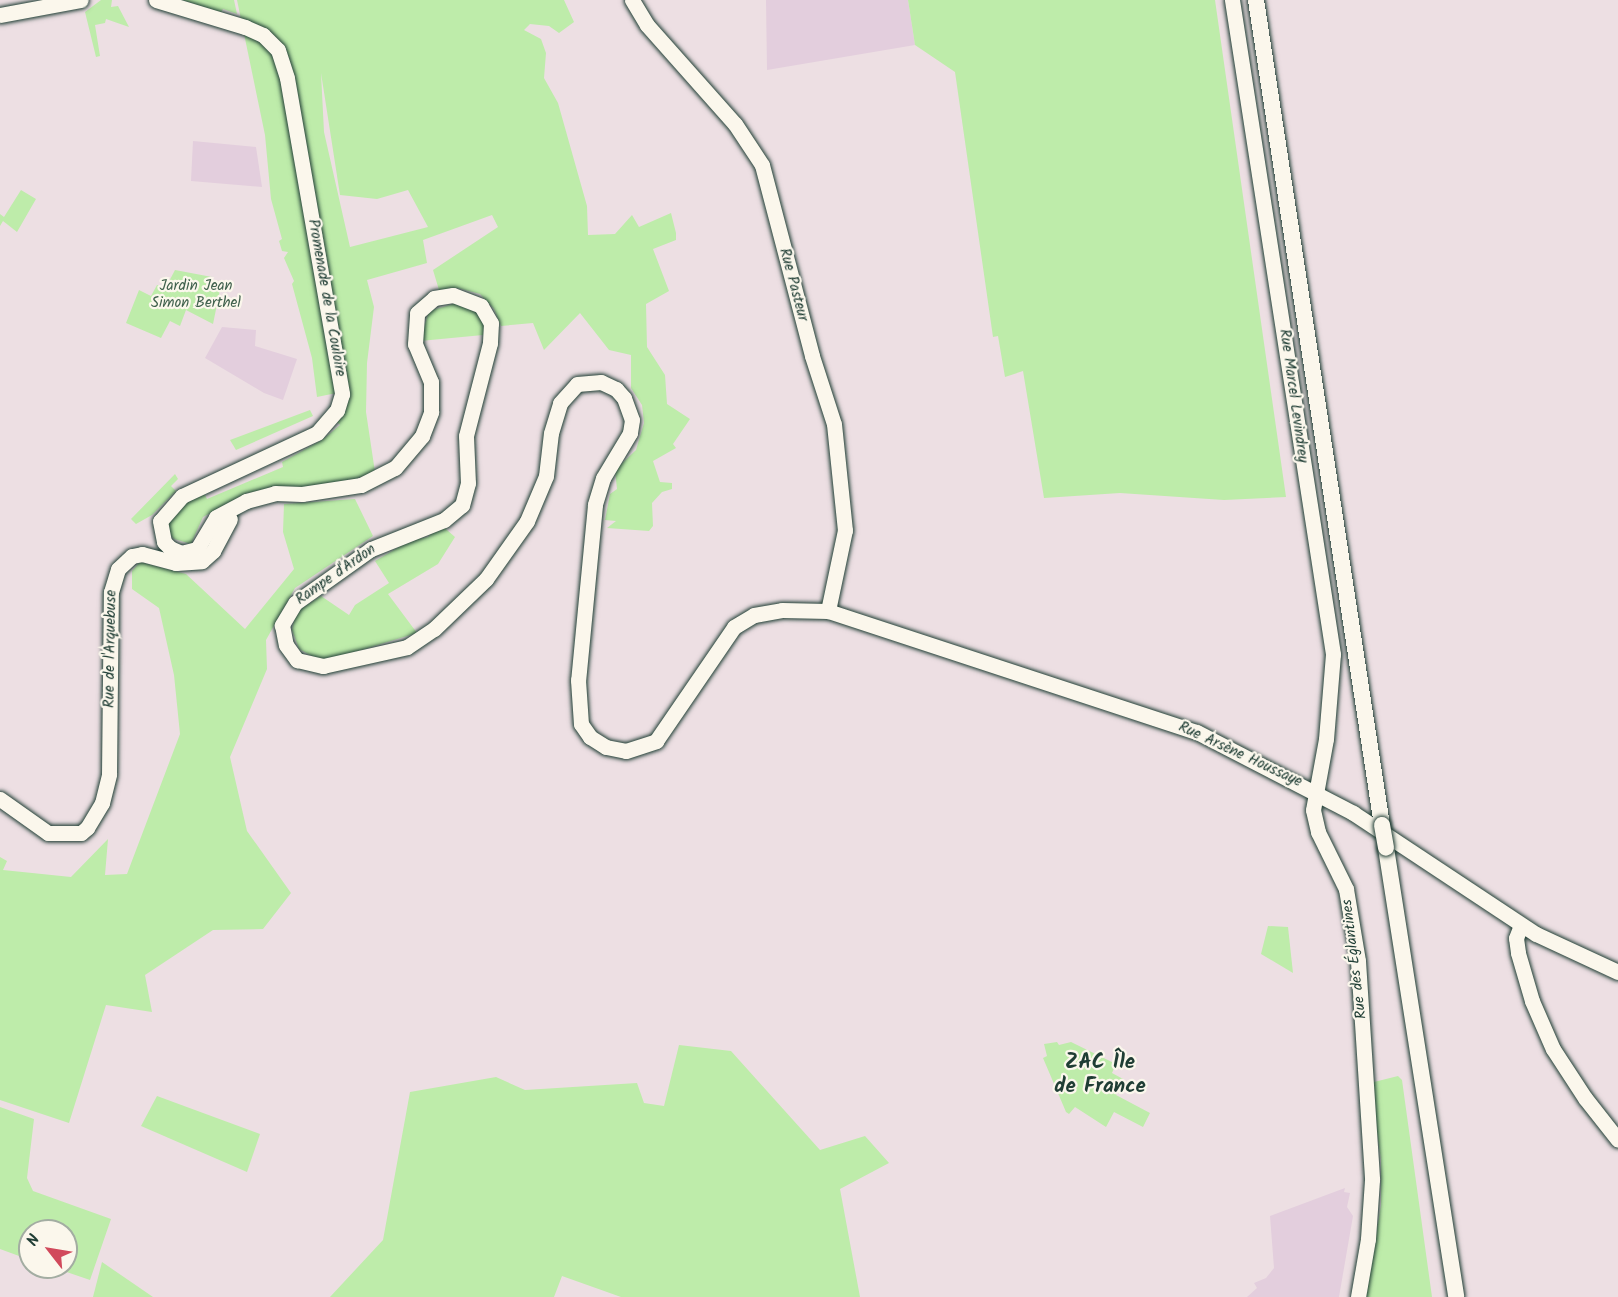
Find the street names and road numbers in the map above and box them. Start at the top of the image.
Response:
street label: Promenade de la Couloire [303,218,349,378]
street label: Rue Pasteur [775,246,811,324]
street label: Rue Marcel Levindrey [1275,328,1311,464]
street label: Rampe d'Ardon [292,541,380,609]
street label: Rue de l'Arquebuse [101,590,121,708]
street label: Rue Arsène Houssaye [1175,718,1305,792]
street label: Rue des Églantines [1339,898,1371,1020]

